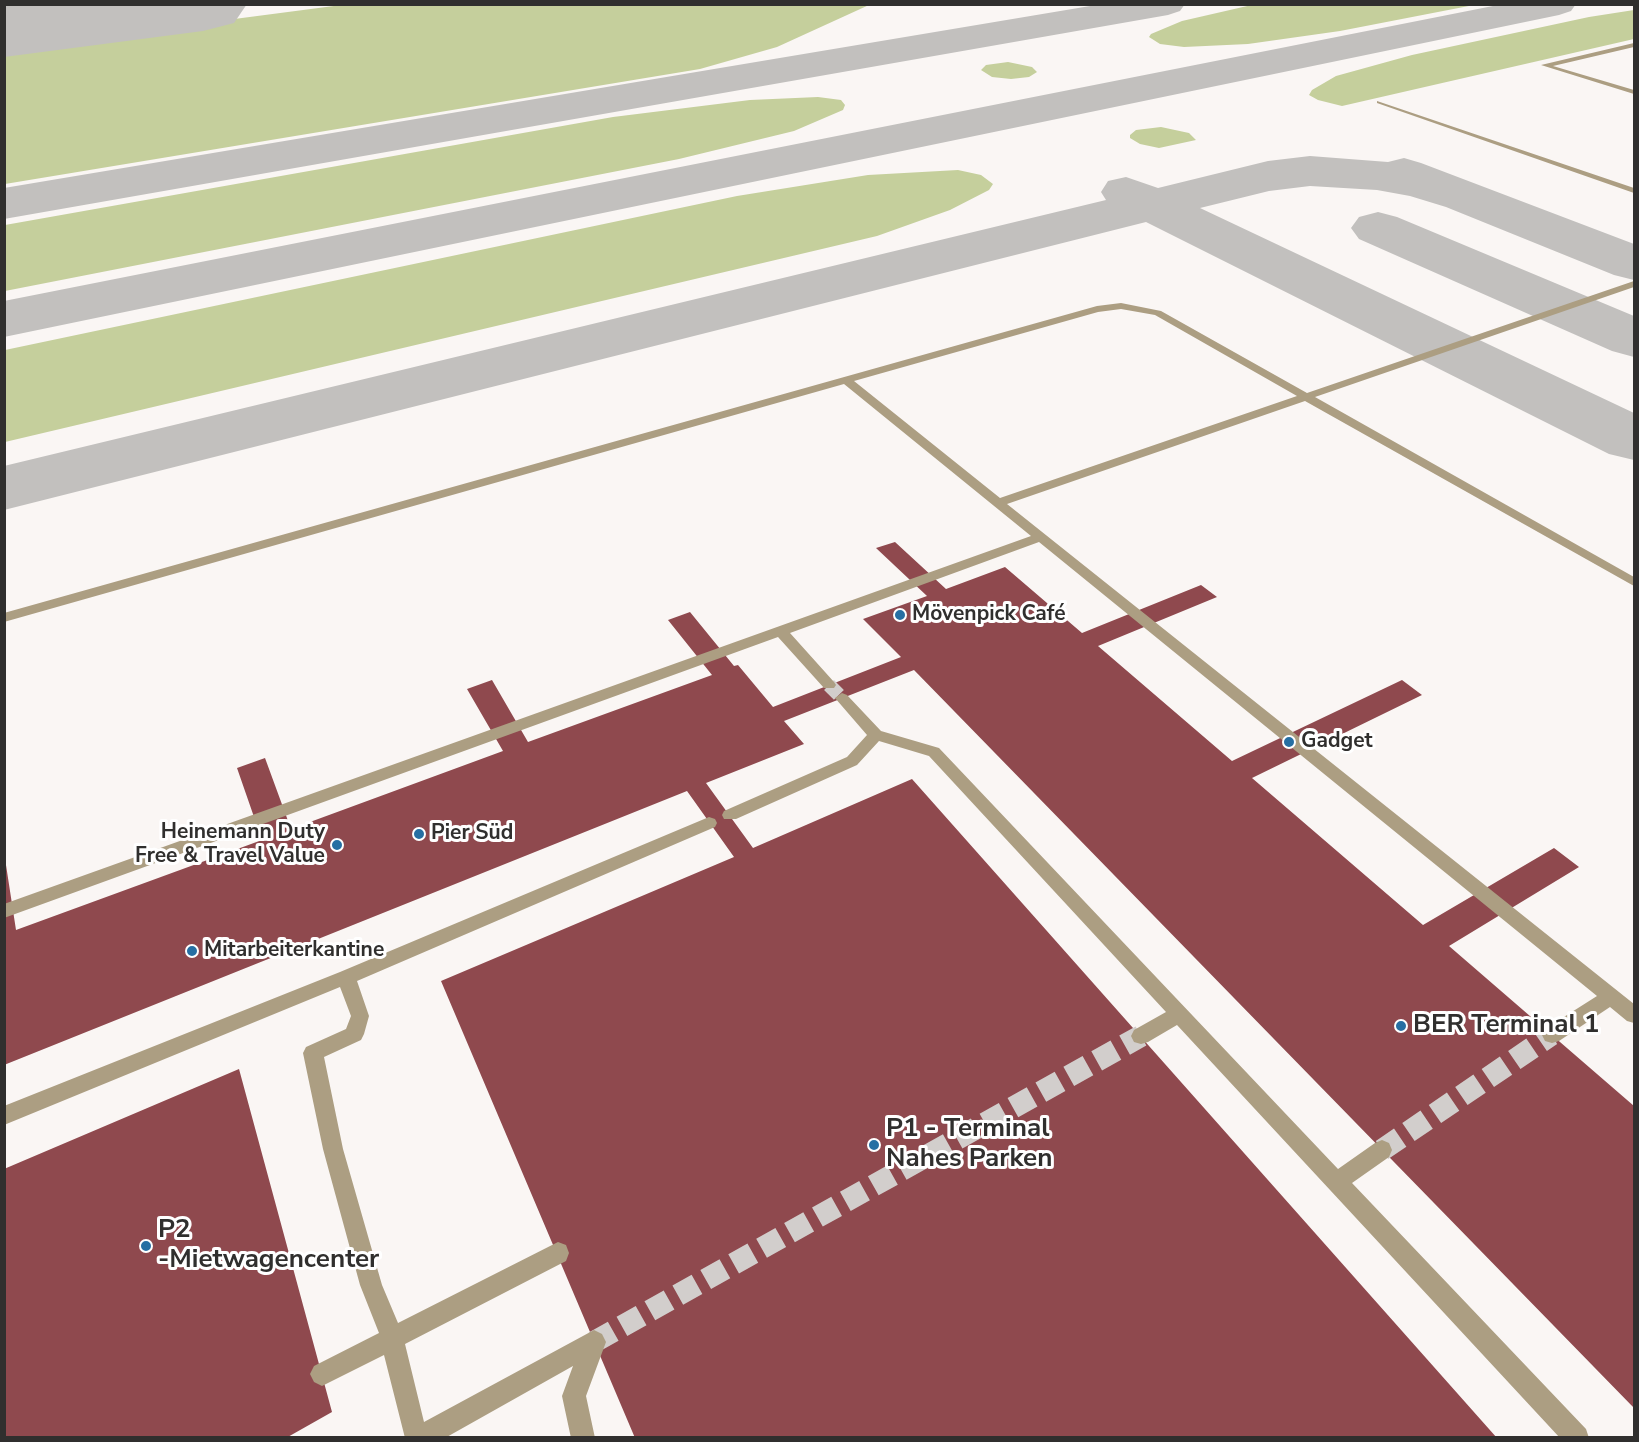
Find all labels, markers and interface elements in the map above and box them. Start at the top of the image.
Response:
place label: Mövenpick Café [912,602,1066,628]
marker: Mövenpick Café [893,608,907,622]
place label: Gadget [1301,729,1373,755]
marker: Gadget [1282,735,1296,749]
place label: Heinemann Duty Free & Travel Value [135,820,325,870]
place label: Pier Süd [431,821,513,847]
marker: Pier Süd [412,827,426,841]
marker: Heinemann Duty Free & Travel Value [330,838,344,852]
place label: Mitarbeiterkantine [204,938,384,964]
marker: Mitarbeiterkantine [185,944,199,958]
place label: BER Terminal 1 [1413,1010,1599,1042]
marker: BER Terminal 1 [1394,1019,1408,1033]
place label: P1 - Terminal Nahes Parken [886,1114,1052,1176]
marker: P1 - Terminal Nahes Parken [867,1138,881,1152]
place label: P2 -Mietwagencenter [158,1215,379,1276]
marker: P2 -Mietwagencenter [139,1239,153,1253]

